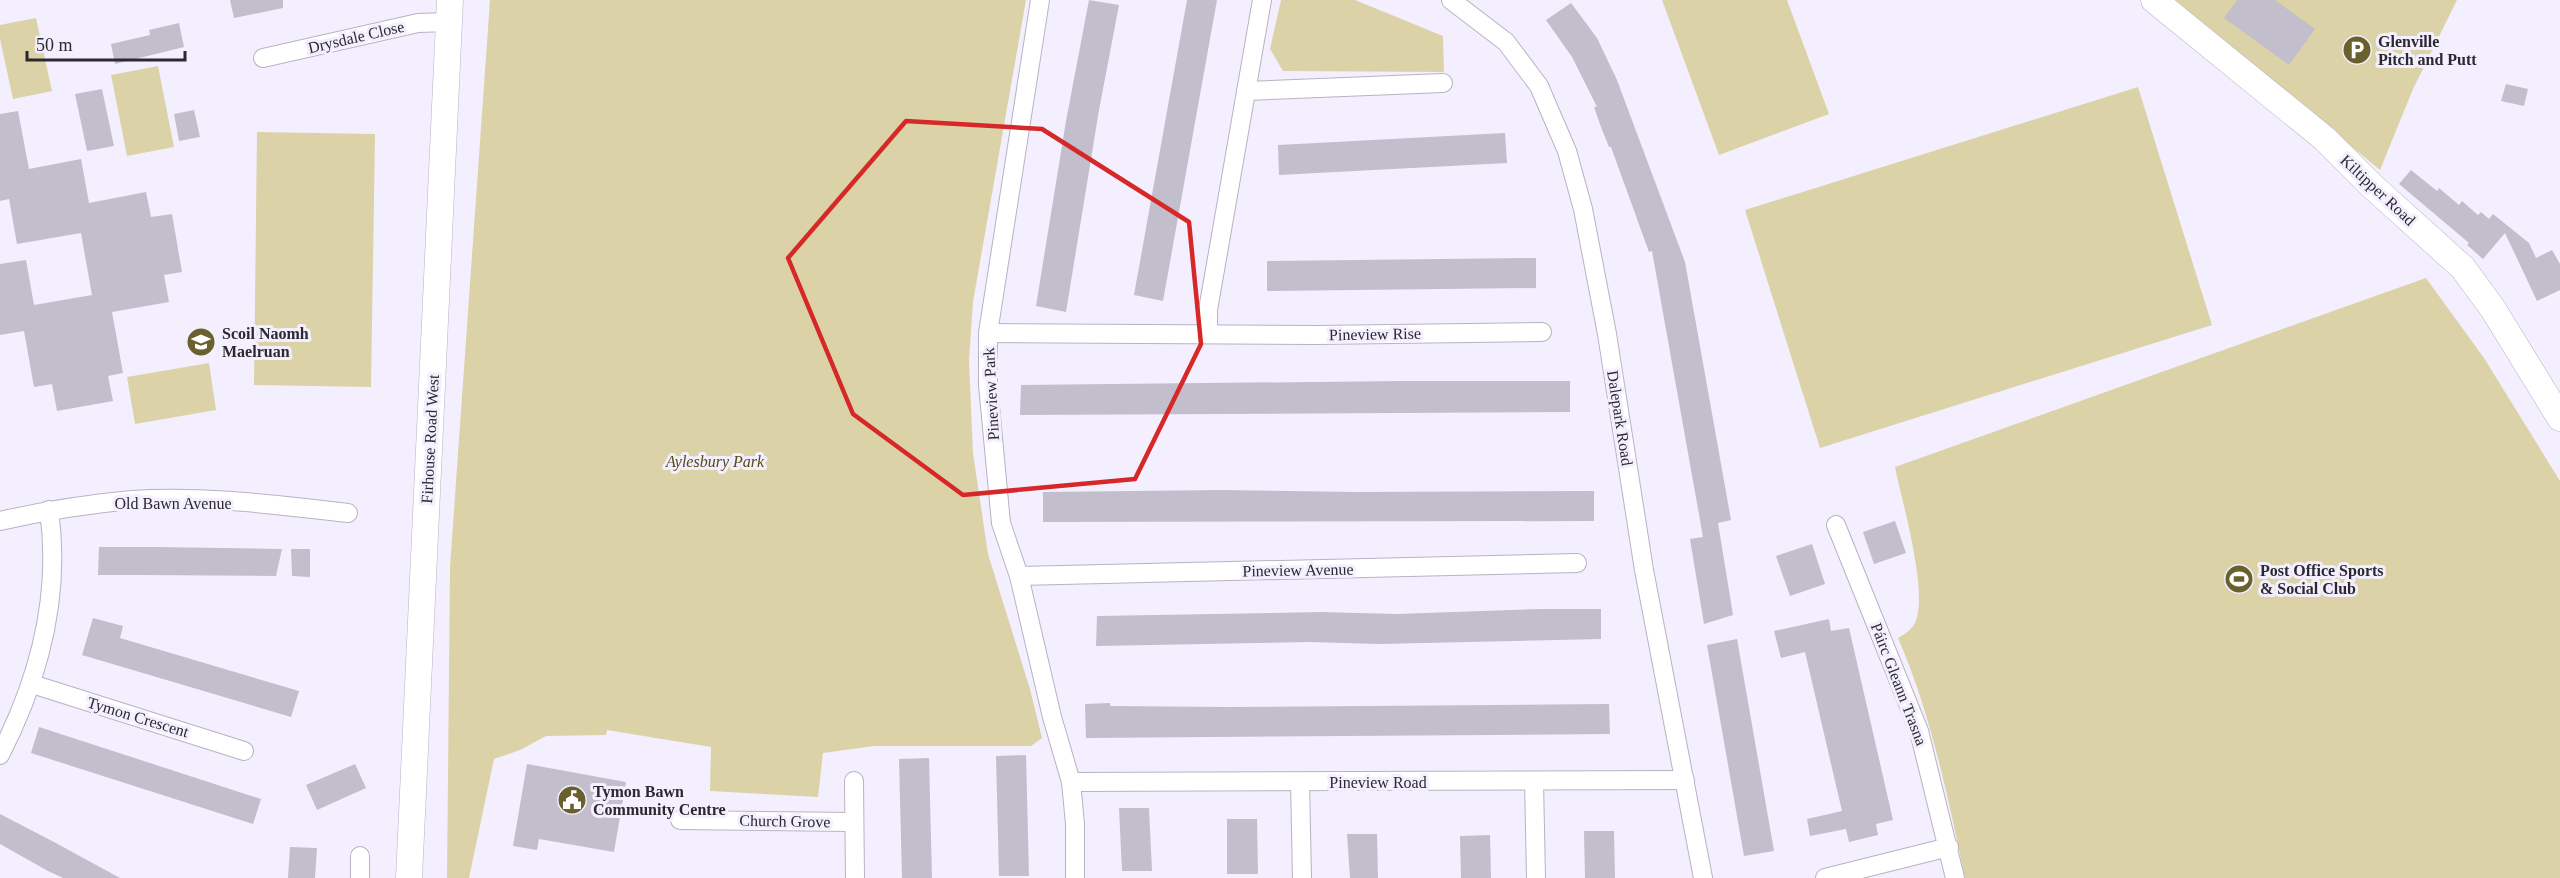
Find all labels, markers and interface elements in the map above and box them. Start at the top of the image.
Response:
street label: Drysdale Close [306,18,406,57]
scale bar [27,24,184,62]
place label: Glenville Pitch and Putt [2378,33,2477,68]
parking icon: Glenville Pitch and Putt [2341,34,2373,66]
text: 50 m [36,35,73,55]
street label: Kiltipper Road [2337,151,2419,230]
place label: Scoil Naomh Maelruan [222,325,309,360]
street label: Pineview Rise [1329,325,1421,343]
school or university icon: Scoil Naomh Maelruan [185,326,217,358]
street label: Pineview Park [980,347,1002,441]
street label: Dalepark Road [1603,369,1636,467]
street label: Firhouse Road West [418,374,442,504]
park label: Aylesbury Park [665,453,765,471]
street label: Old Bawn Avenue [114,495,232,512]
street label: Pineview Avenue [1242,561,1354,579]
place label: Post Office Sports & Social Club [2260,562,2384,597]
sports icon: Post Office Sports & Social Club [2223,563,2255,595]
street label: Páirc Gleann Trasna [1868,620,1930,748]
street label: Tymon Crescent [85,694,191,742]
street label: Pineview Road [1329,774,1427,791]
place label: Tymon Bawn Community Centre [593,783,726,819]
public building icon: Tymon Bawn Community Centre [556,784,588,816]
street label: Church Grove [739,812,831,830]

